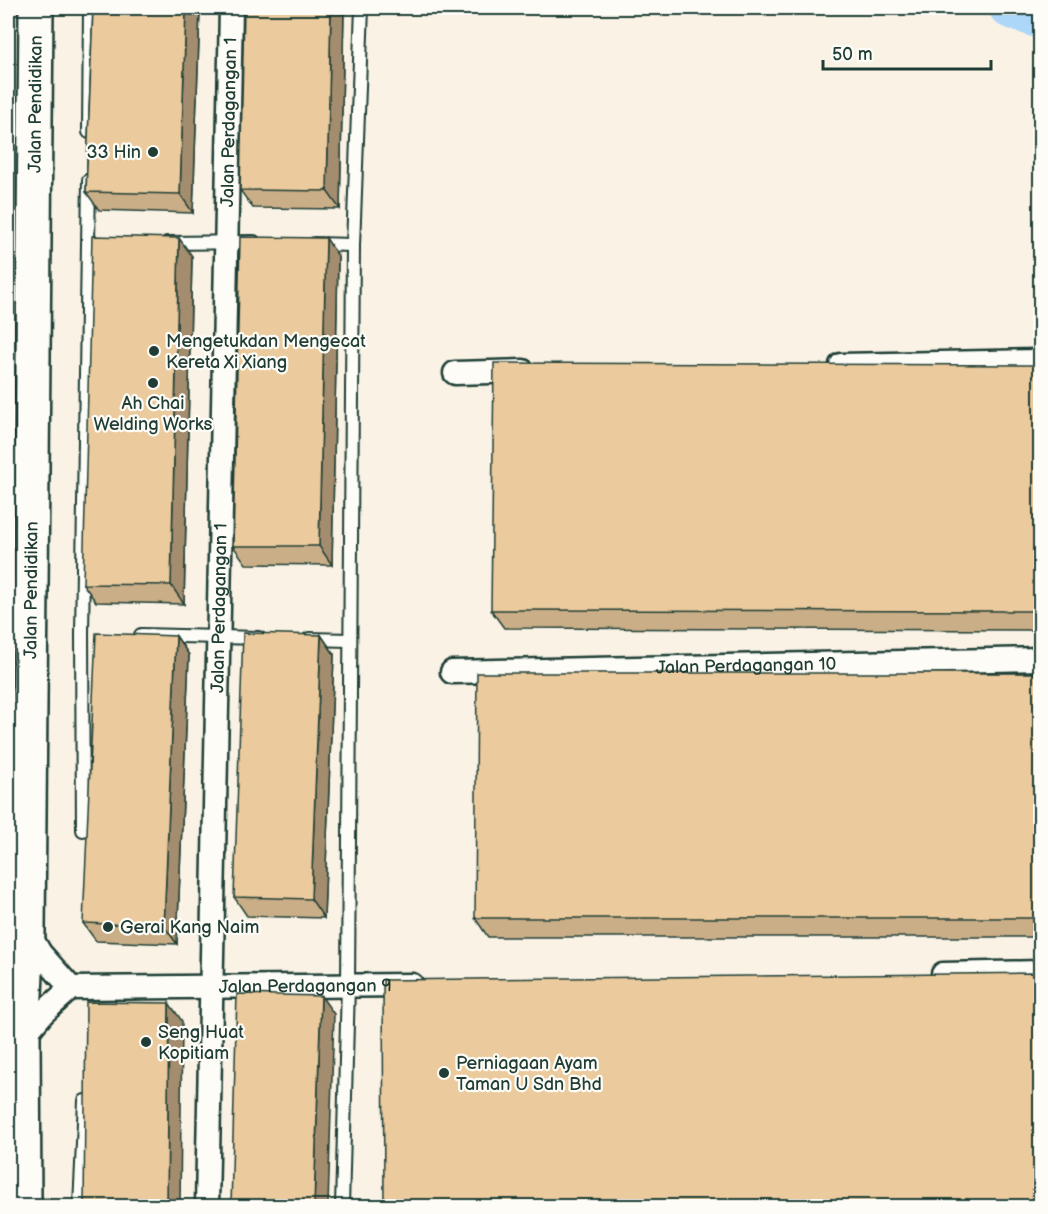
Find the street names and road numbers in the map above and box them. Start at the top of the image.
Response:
street label: Jalan Pendidikan [24,35,46,173]
street label: Jalan Perdagangan 1 [217,37,241,207]
street label: Jalan Pendidikan [20,521,42,659]
street label: Jalan Perdagangan 1 [207,523,231,693]
street label: Jalan Perdagangan 10 [656,653,836,678]
street label: Jalan Perdagangan 9 [219,975,392,997]

